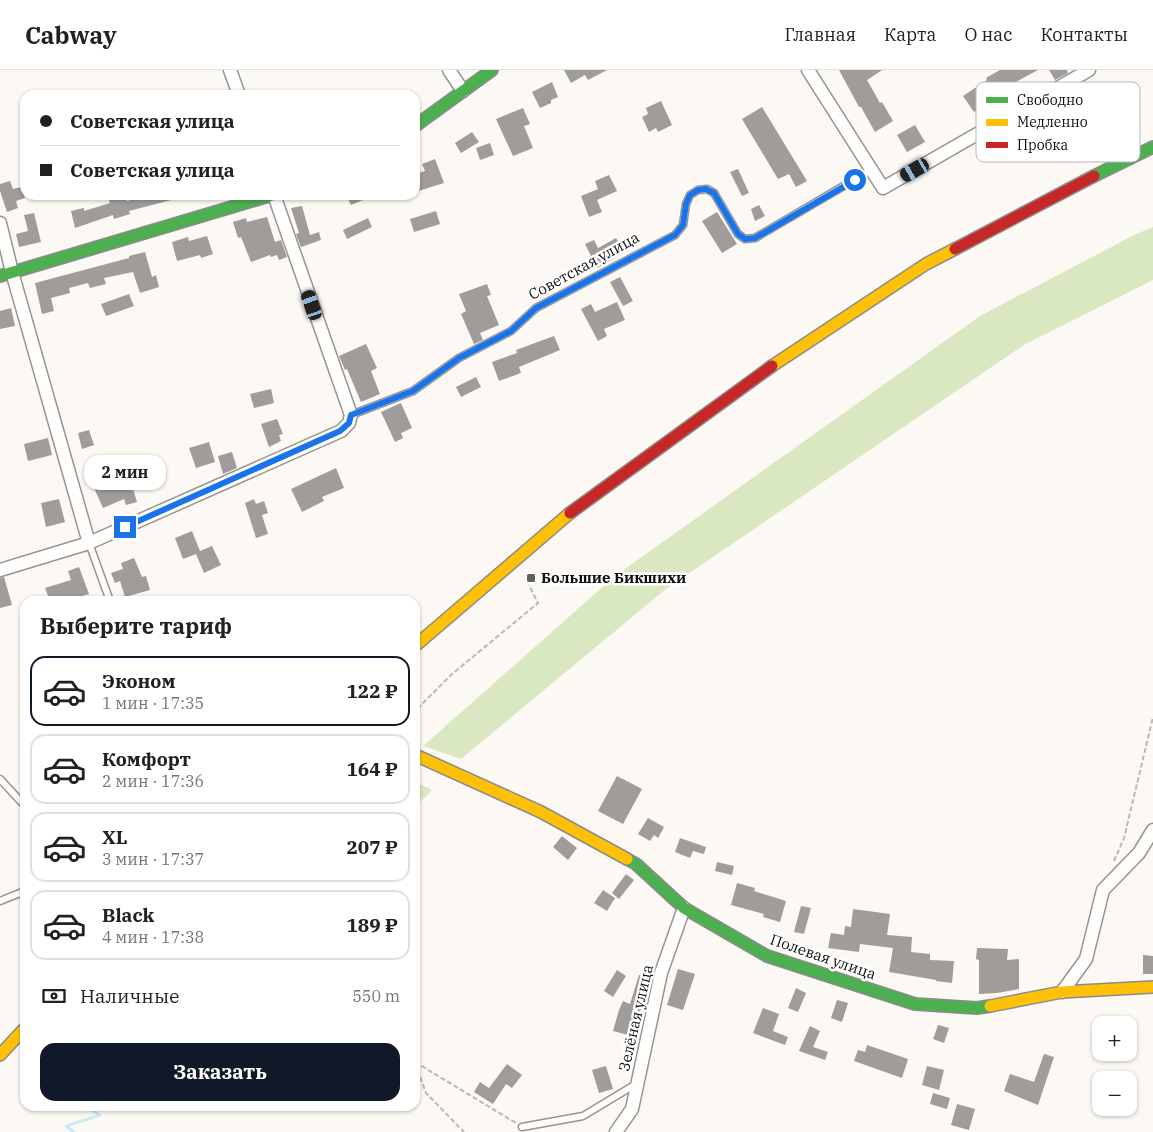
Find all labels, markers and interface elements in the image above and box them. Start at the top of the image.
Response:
text: Cabway [25,19,117,51]
text: Главная [784,23,856,46]
text: Карта [884,23,936,46]
text: О нас [964,23,1012,46]
text: Контакты [1040,23,1128,46]
legend [976,82,1140,162]
text: Свободно [1017,91,1083,109]
text: Советская улица [70,109,235,133]
text: Медленно [1017,113,1088,131]
text: Пробка [1017,136,1068,154]
car [898,156,931,184]
text: Советская улица [70,158,235,182]
route start [844,169,866,191]
street label: Советская улица [525,227,642,304]
car [300,288,323,322]
callout: 2 мин [84,454,166,490]
text: 2 мин [102,462,148,482]
route end [114,516,136,538]
place label: Большие Бикшихи [541,568,686,587]
marker: Большие Бикшихи [525,572,537,584]
text: Выберите тариф [40,611,232,640]
icon: car [42,669,87,714]
text: Эконом [102,669,175,693]
text: 122 ₽ [346,679,398,703]
text: 1 мин · 17:35 [102,693,204,713]
icon: car [42,747,87,792]
text: Комфорт [102,747,191,771]
text: 164 ₽ [346,757,398,781]
text: 2 мин · 17:36 [102,771,204,791]
icon: car [42,825,87,870]
text: XL [102,825,128,849]
text: 207 ₽ [346,835,398,859]
text: 3 мин · 17:37 [102,849,204,869]
icon: car [42,903,87,948]
text: Black [102,903,154,927]
text: 189 ₽ [346,913,398,937]
text: 4 мин · 17:38 [102,927,204,947]
street label: Полевая улица [768,930,879,984]
street label: Зелёная улица [614,963,657,1073]
icon: cash [40,982,68,1010]
text: Наличные [80,984,179,1008]
text: 550 m [352,986,400,1006]
map controls [1092,1016,1137,1116]
button: + [1092,1016,1137,1061]
button: Заказать [40,1043,400,1101]
button: − [1092,1071,1137,1116]

